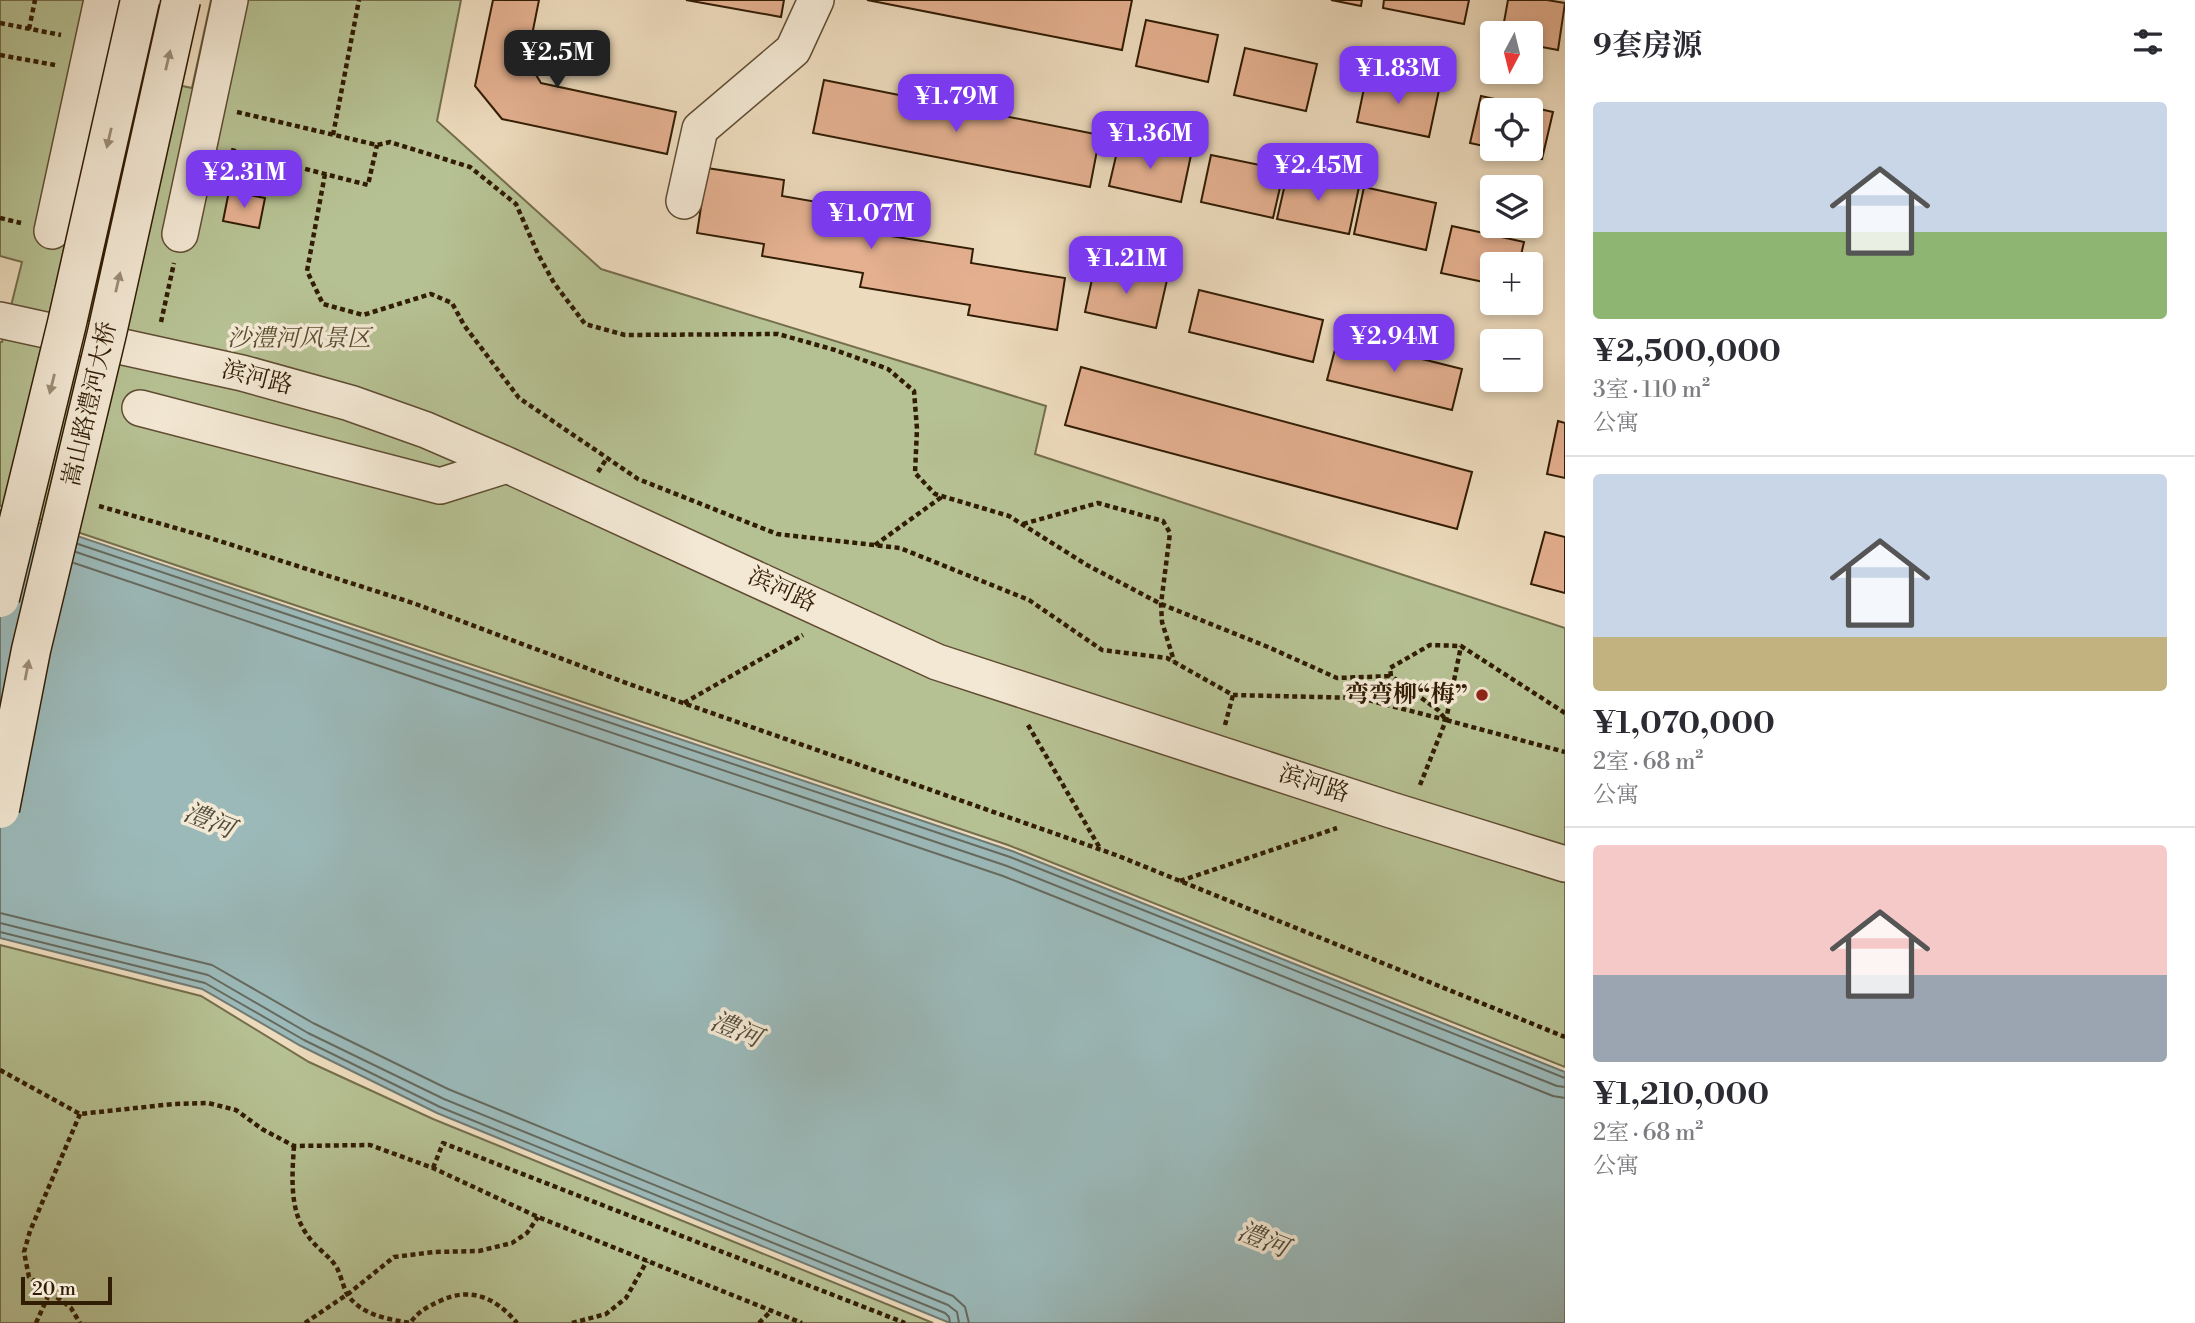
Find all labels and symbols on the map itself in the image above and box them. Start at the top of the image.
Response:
north arrow [1480,21,1544,84]
pin: ¥2.5M [508,31,606,90]
pin: ¥1.83M [1341,46,1455,106]
one-way arrow [162,48,173,70]
pin: ¥1.79M [899,74,1013,134]
pin: ¥1.36M [1093,111,1207,171]
one-way arrow [103,127,114,149]
pin: ¥2.45M [1261,144,1375,203]
pin: ¥2.31M [187,150,301,210]
pin: ¥1.07M [814,191,928,251]
pin: ¥1.21M [1069,236,1183,296]
one-way arrow [113,271,124,293]
pin: ¥2.94M [1337,314,1451,374]
street label: 嵩山路澧河大桥 [56,319,124,489]
park label: 沙澧河风景区 [227,324,374,354]
street label: 滨河路 [218,355,296,401]
one-way arrow [46,373,57,395]
street label: 滨河路 [743,561,821,619]
one-way arrow [22,659,33,681]
place label: 弯弯柳“梅” [1345,680,1468,710]
marker: 弯弯柳“梅” [1474,687,1490,703]
street label: 滨河路 [1275,759,1353,809]
water label: 澧河 [179,796,243,847]
water label: 澧河 [706,1005,770,1056]
water label: 澧河 [1233,1215,1297,1266]
scale bar [21,1274,112,1306]

